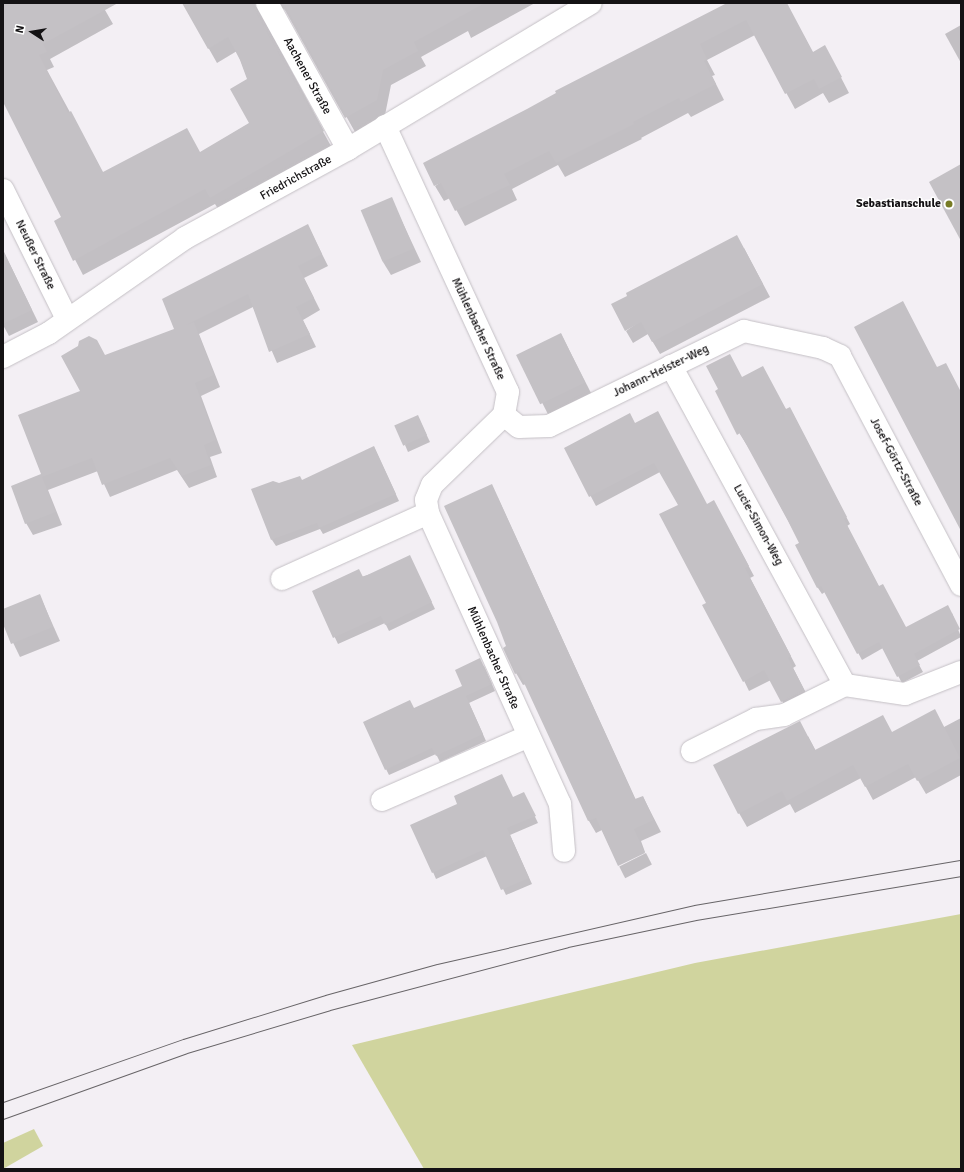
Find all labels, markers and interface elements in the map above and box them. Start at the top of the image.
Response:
north arrow [12,12,52,52]
text: N [13,24,27,34]
street label: Aachener Straße [280,35,334,117]
street label: Friedrichstraße [258,152,334,204]
place label: Sebastianschule [856,197,941,211]
marker: Sebastianschule [944,199,954,209]
street label: Neußer Straße [12,218,58,292]
street label: Mühlenbacher Straße [448,276,508,382]
street label: Johann-Heister-Weg [611,342,711,400]
street label: Josef-Görtz-Straße [867,415,925,509]
street label: Lucie-Simon-Weg [730,482,786,568]
street label: Mühlenbacher Straße [464,604,522,712]

